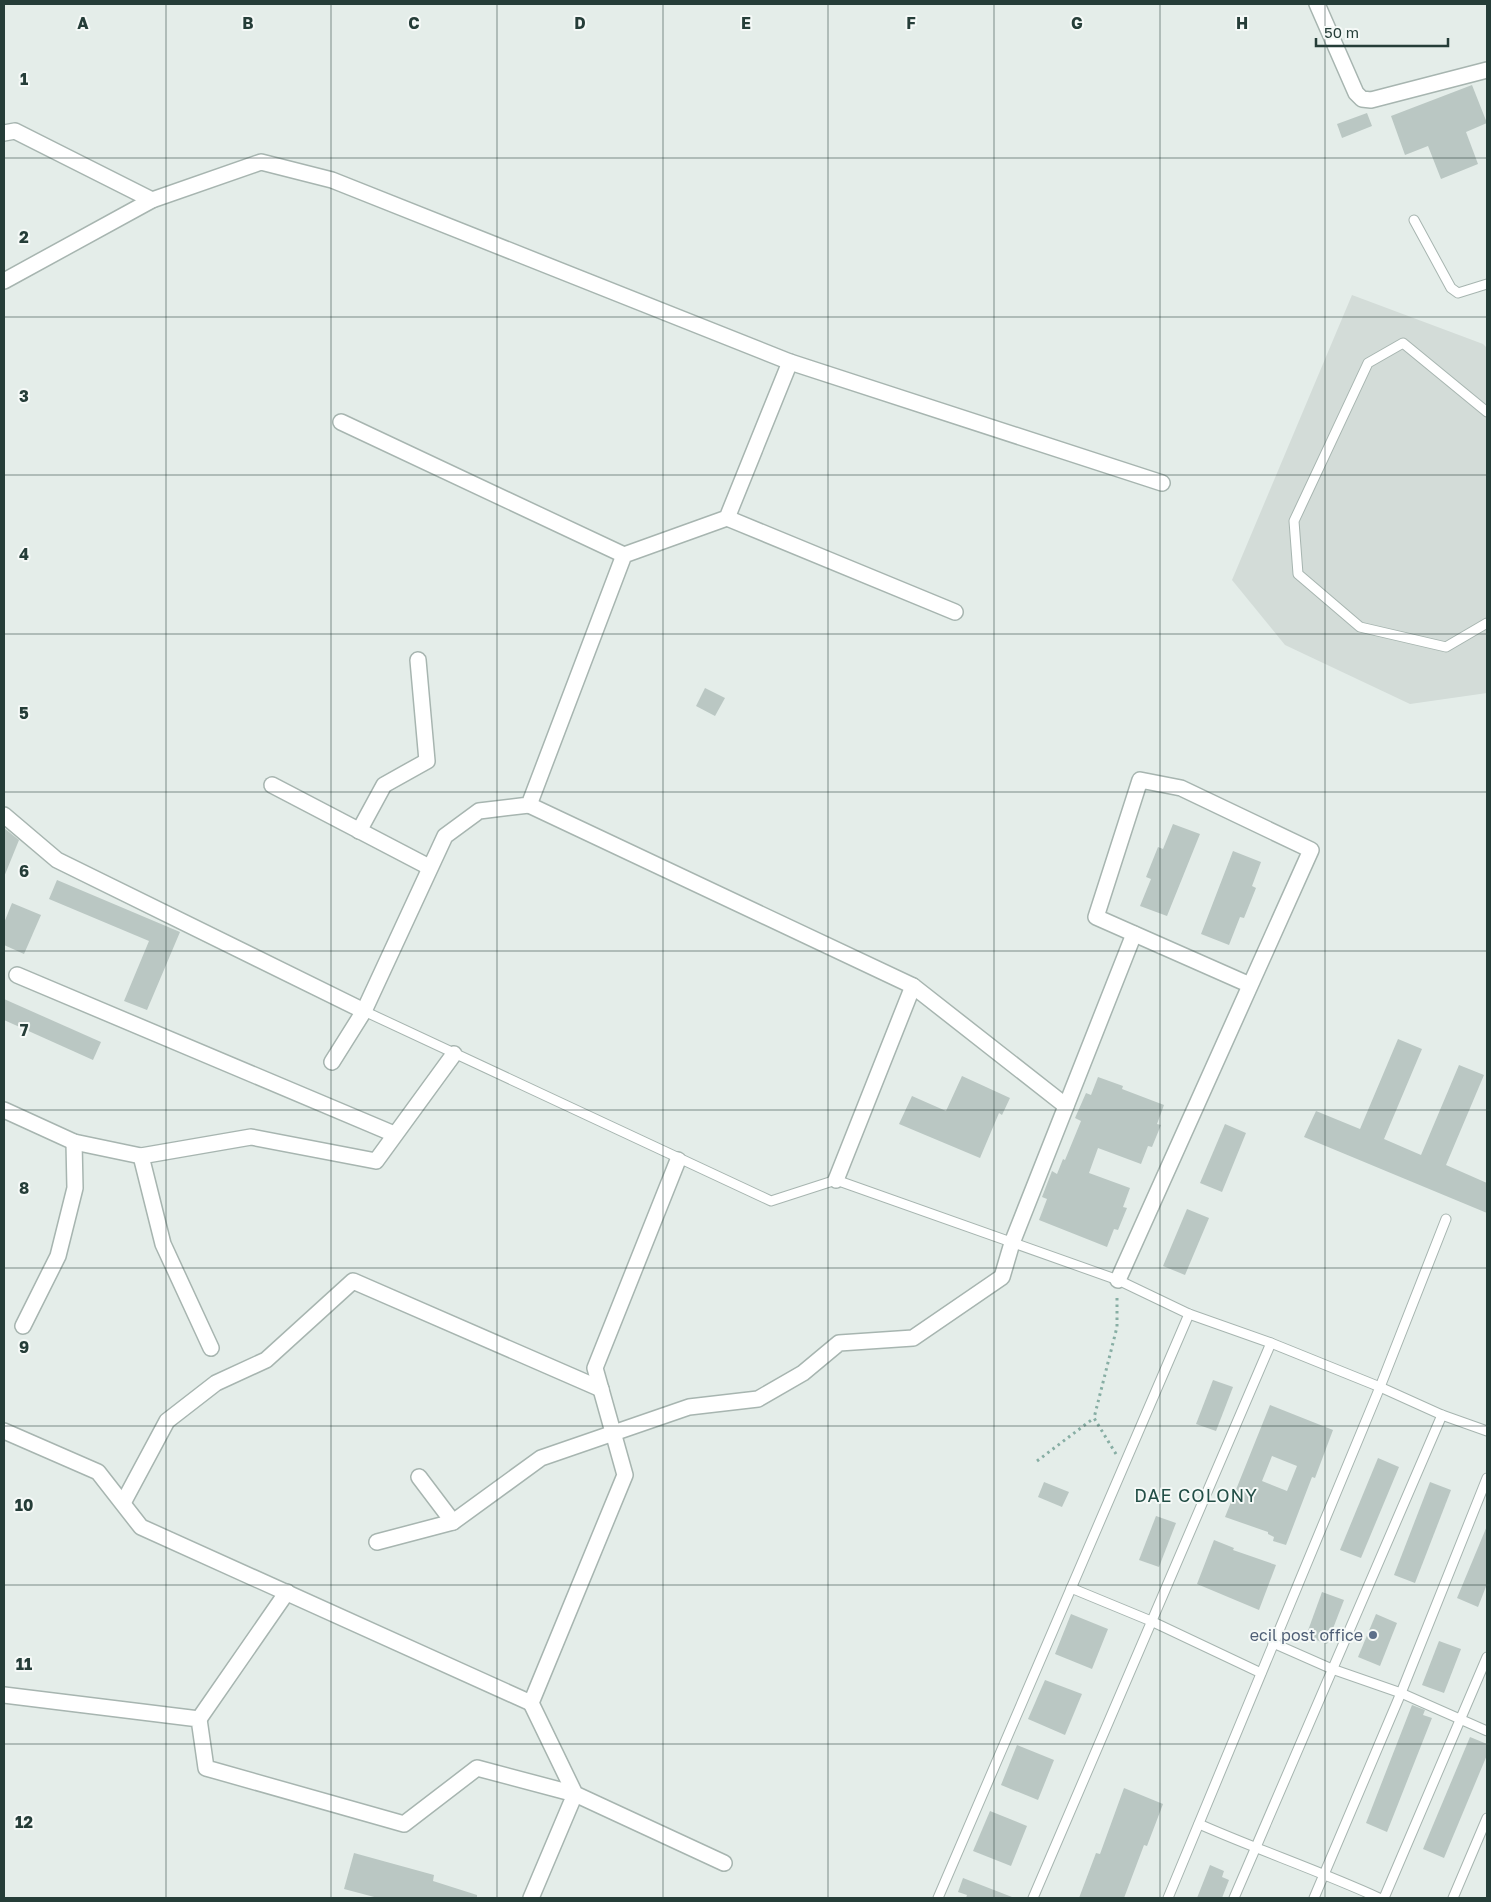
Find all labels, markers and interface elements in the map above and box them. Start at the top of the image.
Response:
text: A [77,13,89,33]
text: B [242,13,254,33]
text: C [408,13,420,33]
text: D [574,13,586,33]
text: E [741,13,751,33]
text: F [906,13,916,33]
text: G [1071,13,1083,33]
text: H [1236,13,1248,33]
scale bar [1316,15,1448,47]
text: 50 m [1324,23,1359,41]
text: 1 [20,69,28,89]
text: 2 [19,227,29,247]
text: 3 [19,386,29,406]
text: 4 [19,544,29,564]
text: 5 [19,703,29,723]
text: 6 [19,861,29,881]
text: 7 [20,1020,29,1040]
text: 8 [19,1178,29,1198]
text: 9 [19,1337,29,1357]
district label: DAE COLONY [1134,1484,1258,1506]
text: 10 [15,1495,33,1515]
place label: ecil post office [1250,1625,1363,1645]
marker: ecil post office [1367,1629,1379,1641]
text: 11 [16,1654,32,1674]
text: 12 [15,1812,33,1832]

